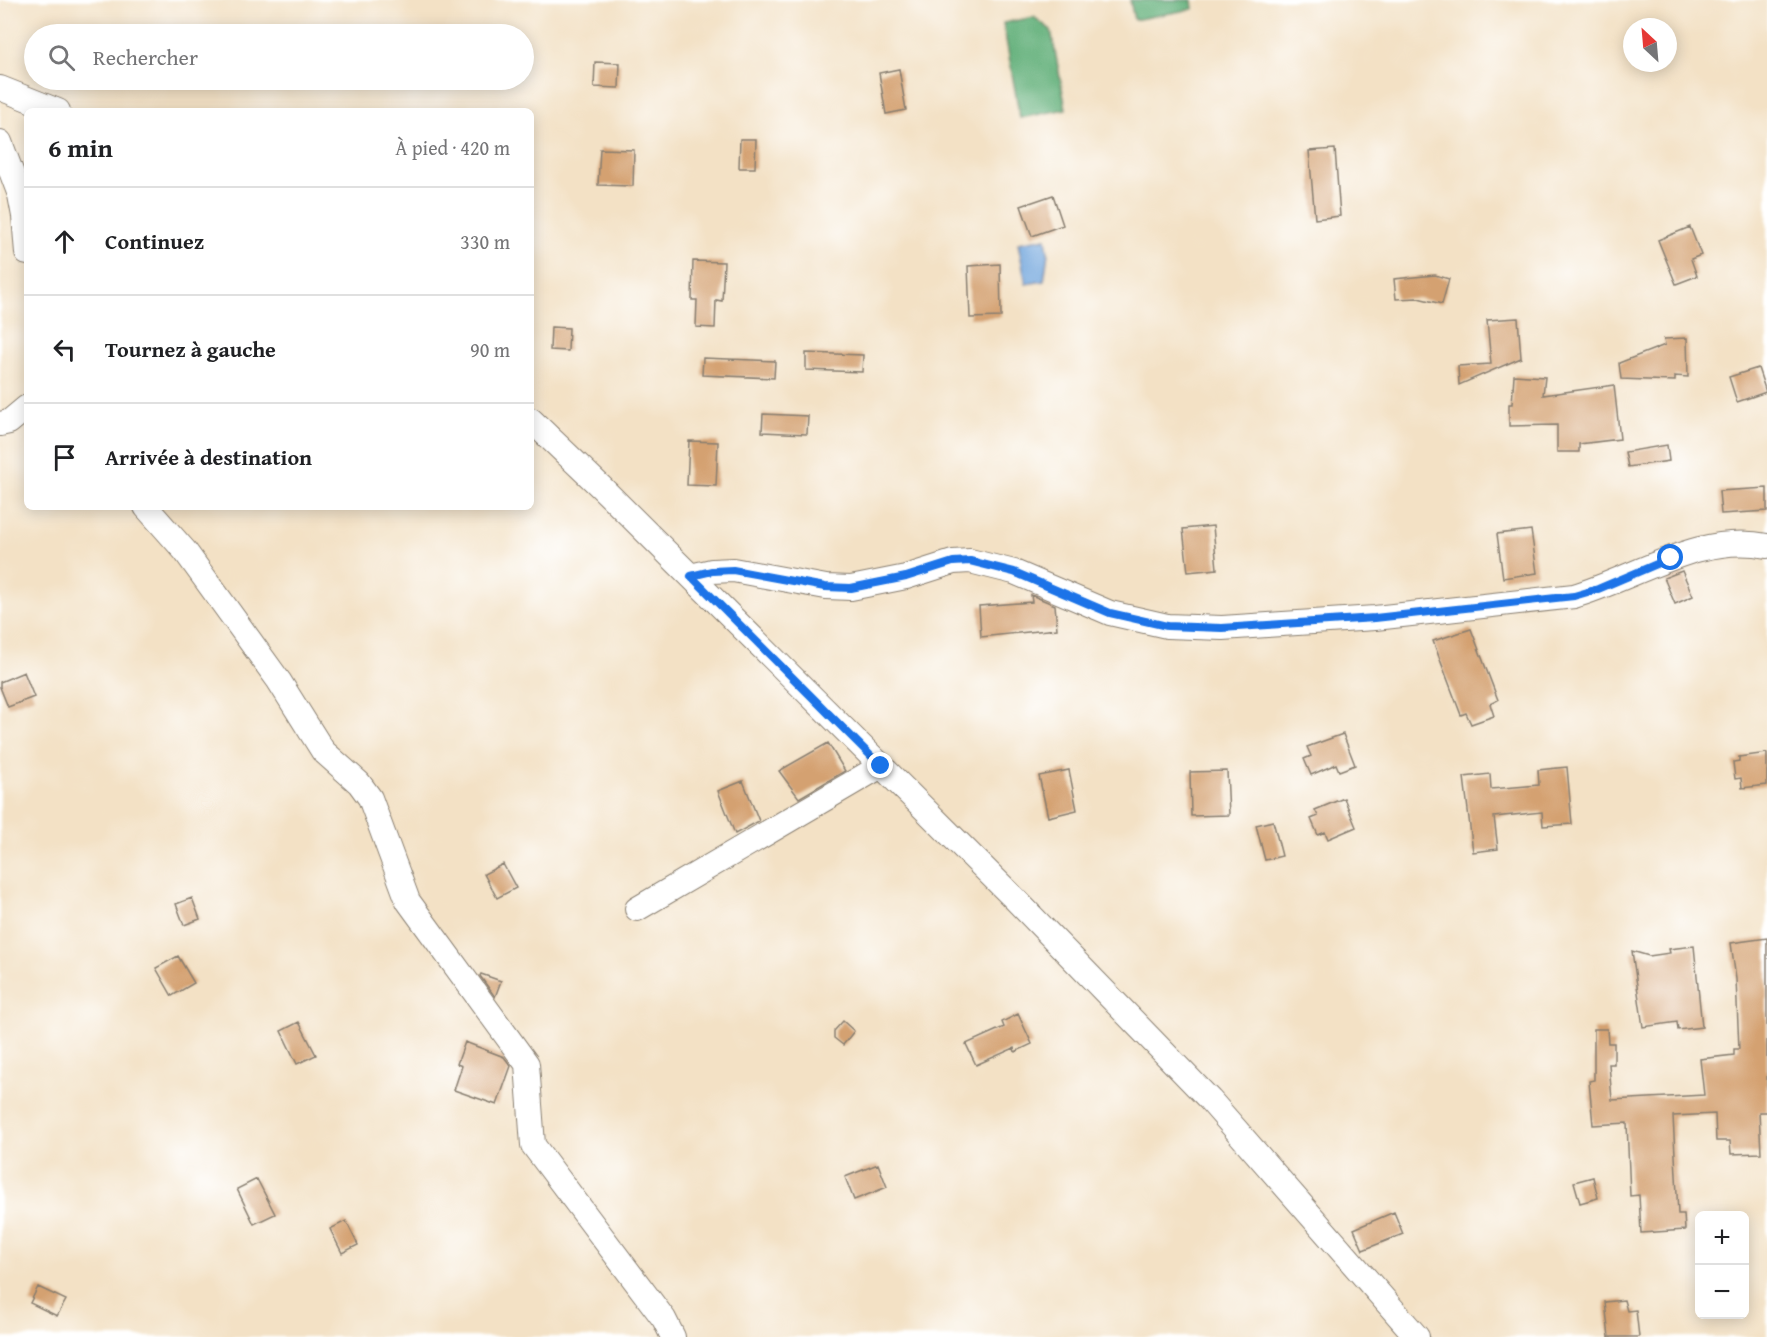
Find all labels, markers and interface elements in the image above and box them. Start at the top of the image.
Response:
north arrow [1623,18,1677,72]
search box [24,24,534,90]
icon: search [45,41,78,74]
text: Rechercher [93,41,198,73]
text: 6 min [48,128,113,167]
text: À pied · 420 m [395,133,510,162]
icon: ahead [48,225,81,258]
text: Continuez [105,225,204,257]
text: 330 m [460,227,510,256]
icon: left [48,333,81,366]
text: Tournez à gauche [105,333,276,365]
text: 90 m [470,335,510,364]
icon: arrive [48,441,81,474]
text: Arrivée à destination [105,441,312,473]
route start [1657,544,1683,570]
route end [867,752,893,778]
map controls [1695,1211,1749,1319]
button: + [1695,1211,1749,1265]
button: − [1695,1265,1749,1319]

